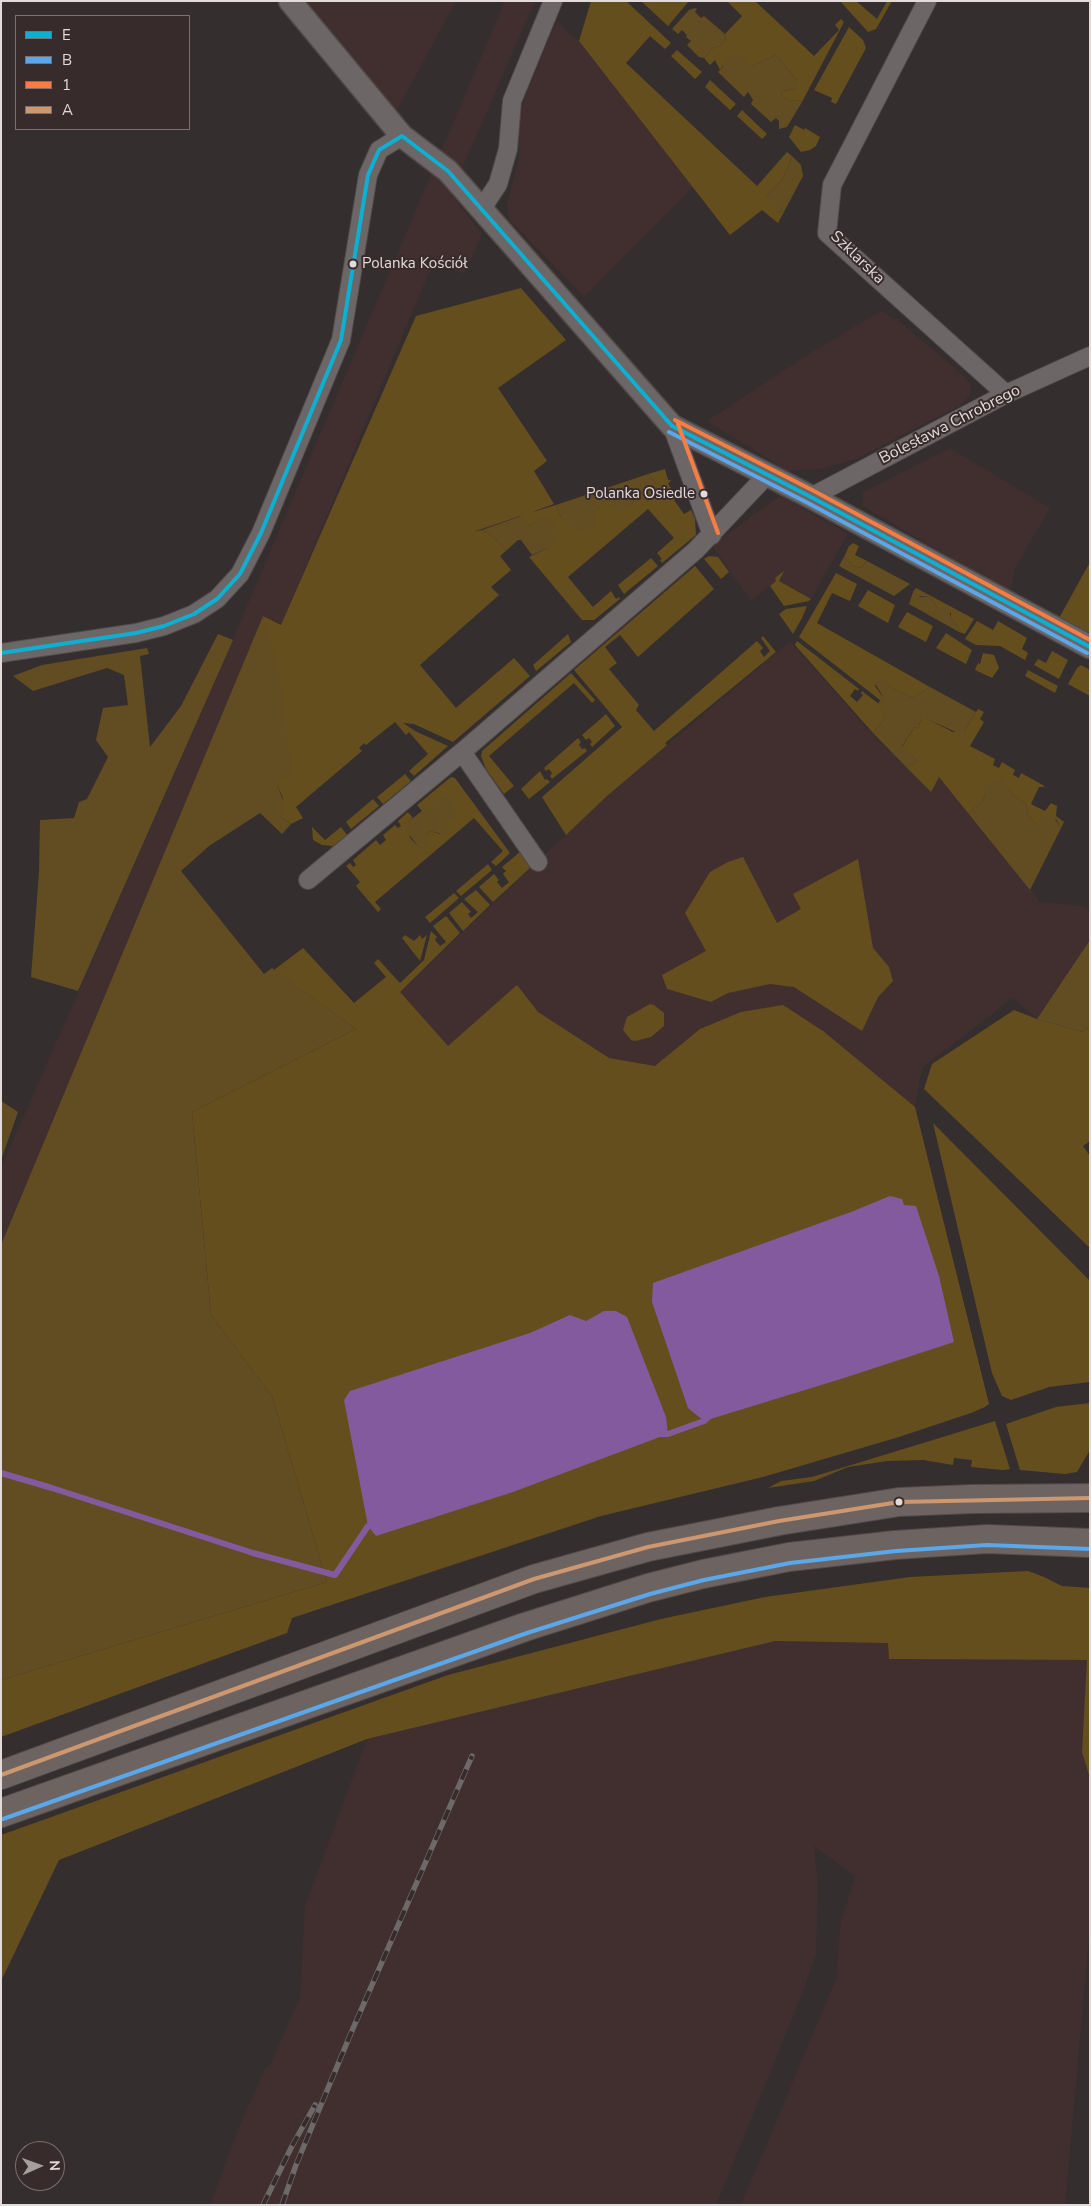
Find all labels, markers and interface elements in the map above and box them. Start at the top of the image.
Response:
legend [15,15,190,130]
text: E [62,25,71,45]
text: B [62,50,72,70]
text: 1 [62,75,71,95]
text: A [62,100,73,120]
street label: Szklarska [826,227,888,289]
place label: Polanka Kościół [362,255,468,273]
marker: Polanka Kościół [348,259,358,269]
street label: Bolesława Chrobrego [876,381,1024,469]
place label: Polanka Osiedle [586,485,695,503]
marker: Polanka Osiedle [699,489,709,499]
unlabelled marker [894,1497,904,1507]
north arrow [15,2141,65,2191]
text: N [45,2160,64,2171]

